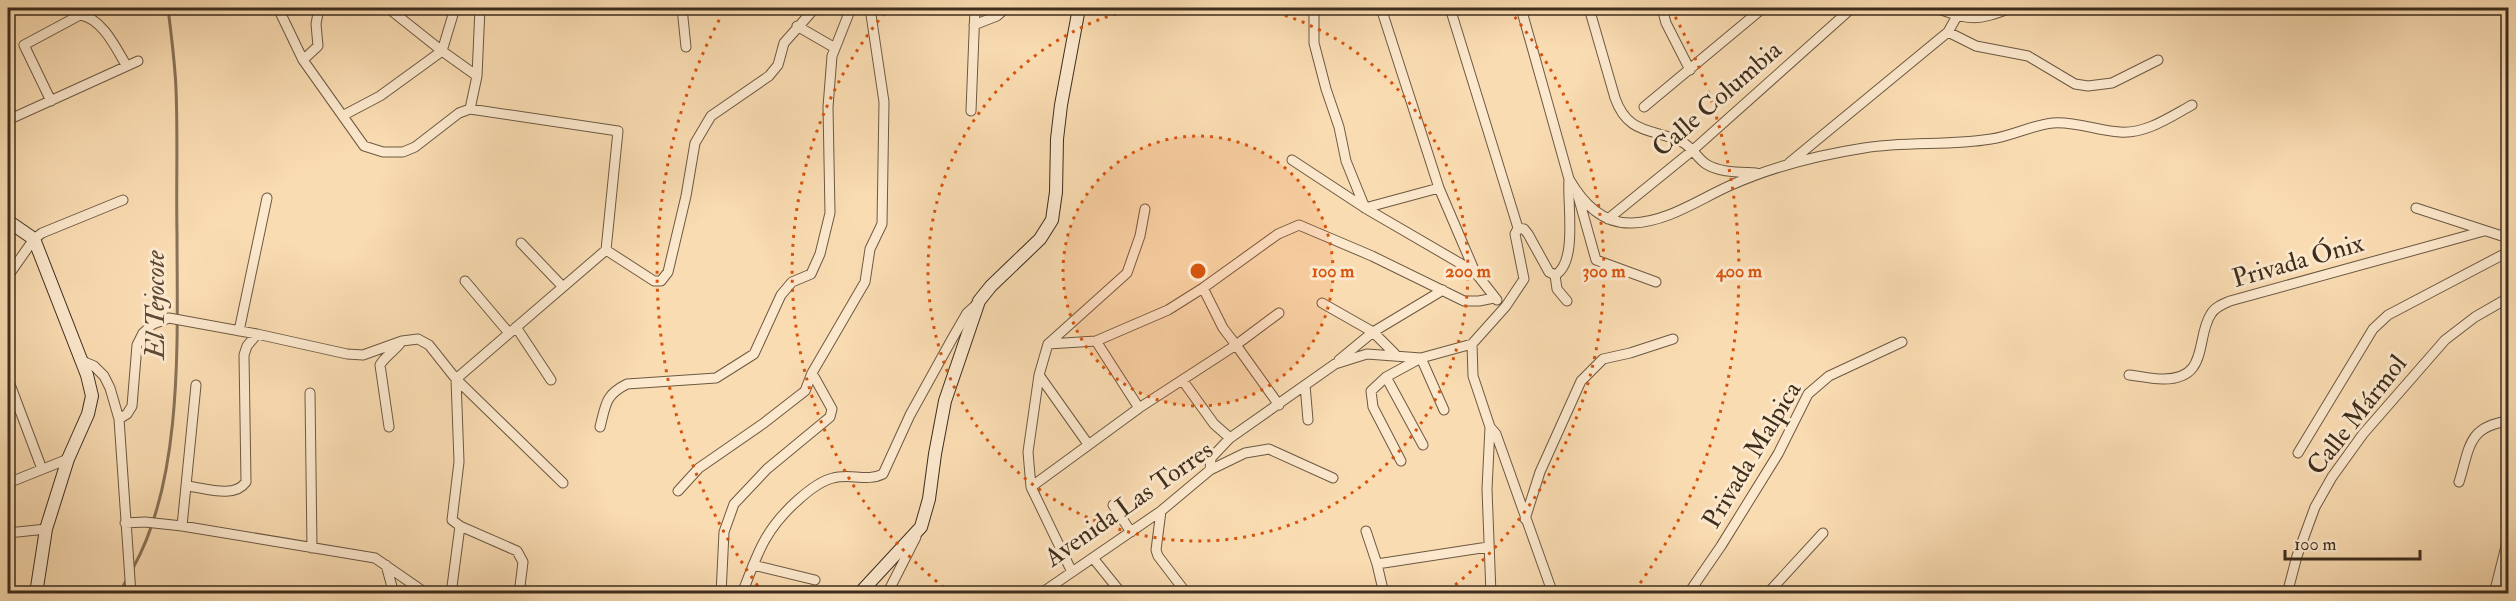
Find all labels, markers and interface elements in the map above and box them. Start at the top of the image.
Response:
street label: Calle Columbia [1646,34,1788,164]
street label: Privada Ónix [2228,225,2368,295]
water label: El Tejocote [139,250,172,361]
text: 100 m [1312,260,1355,283]
text: 200 m [1445,260,1492,283]
text: 300 m [1582,260,1627,283]
text: 400 m [1715,260,1763,283]
centre of rings [1188,261,1208,281]
street label: Calle Mármol [2300,348,2414,481]
street label: Privada Malpica [1696,376,1809,535]
street label: Avenida Las Torres [1038,434,1219,575]
scale bar [2285,523,2420,561]
text: 100 m [2294,533,2337,556]

